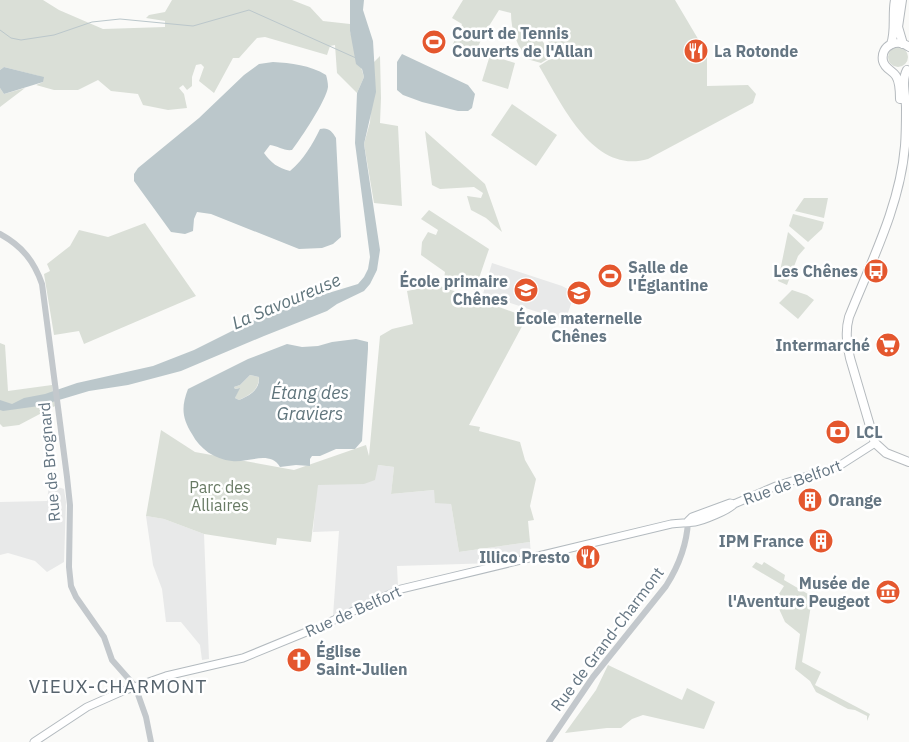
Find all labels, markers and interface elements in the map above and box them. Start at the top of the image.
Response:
place label: Court de Tennis Couverts de l'Allan [452,23,593,61]
sports icon: Court de Tennis Couverts de l'Allan [421,29,447,55]
restaurant icon: La Rotonde [683,38,709,64]
place label: La Rotonde [714,41,798,61]
place label: Salle de l'Églantine [628,257,708,295]
bus stop icon: Les Chênes [863,258,889,284]
place label: Les Chênes [773,261,858,281]
sports icon: Salle de l'Églantine [597,263,623,289]
water label: La Savoureuse [228,268,344,334]
place label: École primaire Chênes [399,270,508,309]
school or university icon: École primaire Chênes [513,277,539,303]
school or university icon: École maternelle Chênes [566,280,592,306]
place label: École maternelle Chênes [516,307,642,346]
supermarket icon: Intermarché [875,332,901,358]
place label: Intermarché [775,335,870,355]
water label: Étang des Graviers [271,381,349,425]
street label: Rue de Brognard [34,401,64,523]
bank icon: LCL [825,419,851,445]
place label: LCL [856,422,883,442]
street label: Rue de Belfort [740,455,844,509]
park label: Parc des Alliaires [189,477,251,515]
building icon: Orange [797,487,823,513]
place label: Orange [828,490,882,510]
building icon: IPM France [808,528,834,554]
place label: IPM France [719,531,804,551]
restaurant icon: Illico Presto [575,544,601,570]
place label: Illico Presto [479,547,570,567]
street label: Rue de Grand-Charmont [546,563,668,715]
place label: Musée de l'Aventure Peugeot [728,573,870,611]
museum icon: Musée de l'Aventure Peugeot [875,579,901,605]
street label: Rue de Belfort [302,581,404,641]
place label: Église Saint-Julien [316,640,408,679]
church icon: Église Saint-Julien [286,647,312,673]
district label: VIEUX-CHARMONT [29,674,207,698]

